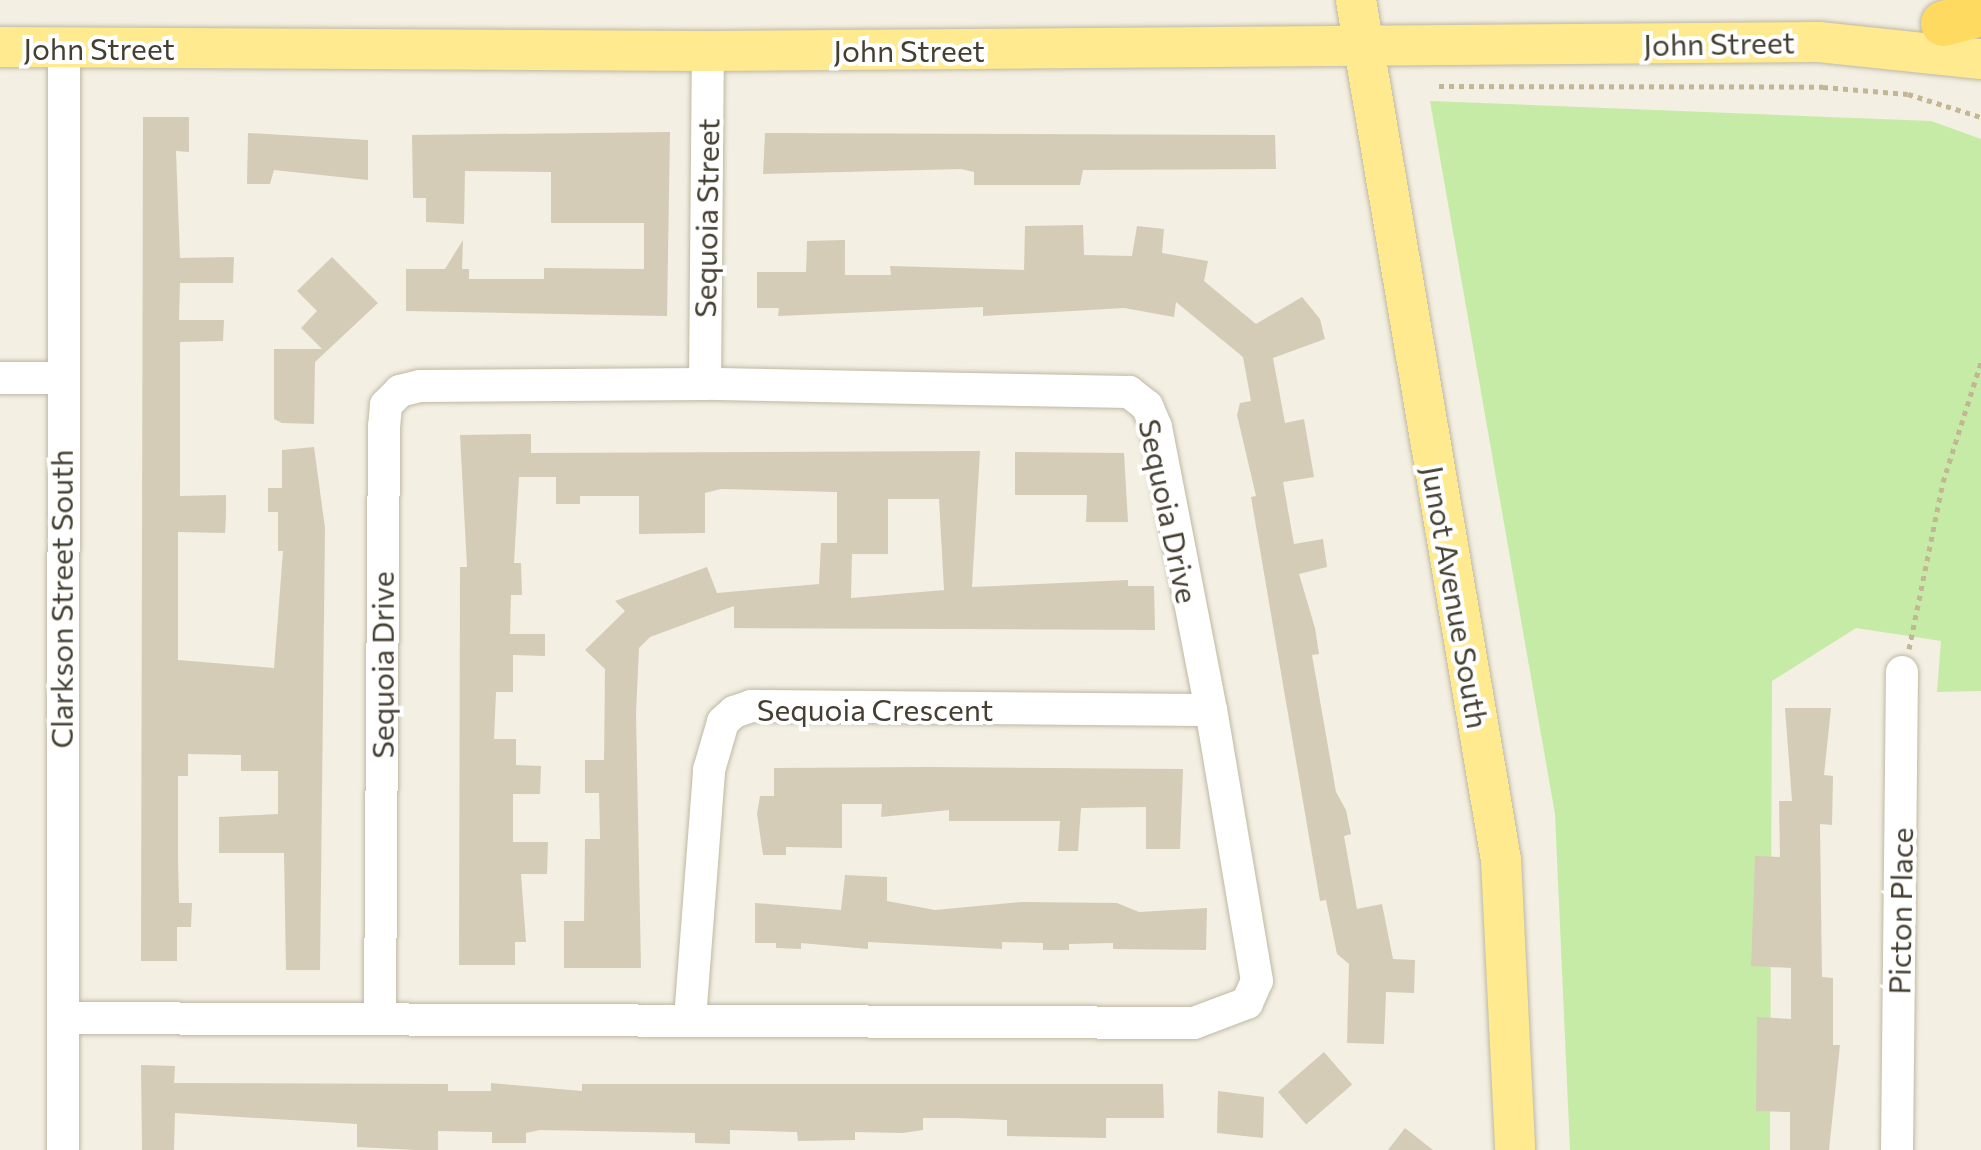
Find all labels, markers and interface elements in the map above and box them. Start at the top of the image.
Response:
street label: John Street [1643,24,1795,62]
street label: John Street [23,30,175,66]
street label: John Street [833,32,985,68]
street label: Sequoia Street [686,118,726,318]
street label: Sequoia Drive [1132,416,1206,606]
street label: Clarkson Street South [43,450,79,748]
street label: Junot Avenue South [1415,463,1497,731]
street label: Sequoia Drive [364,571,400,759]
street label: Sequoia Crescent [757,691,993,727]
street label: Picton Place [1881,827,1919,995]

